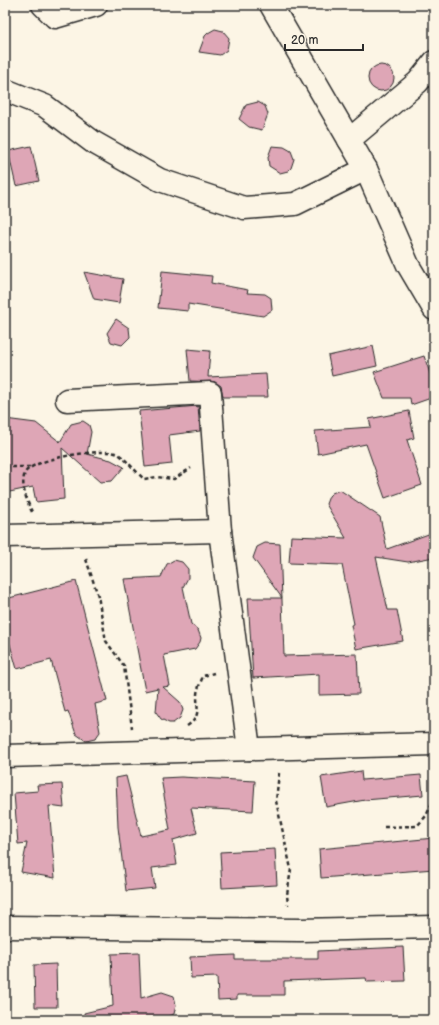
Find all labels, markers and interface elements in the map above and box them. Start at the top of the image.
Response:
scale bar [285,26,363,52]
text: 20 m [291,33,318,48]

